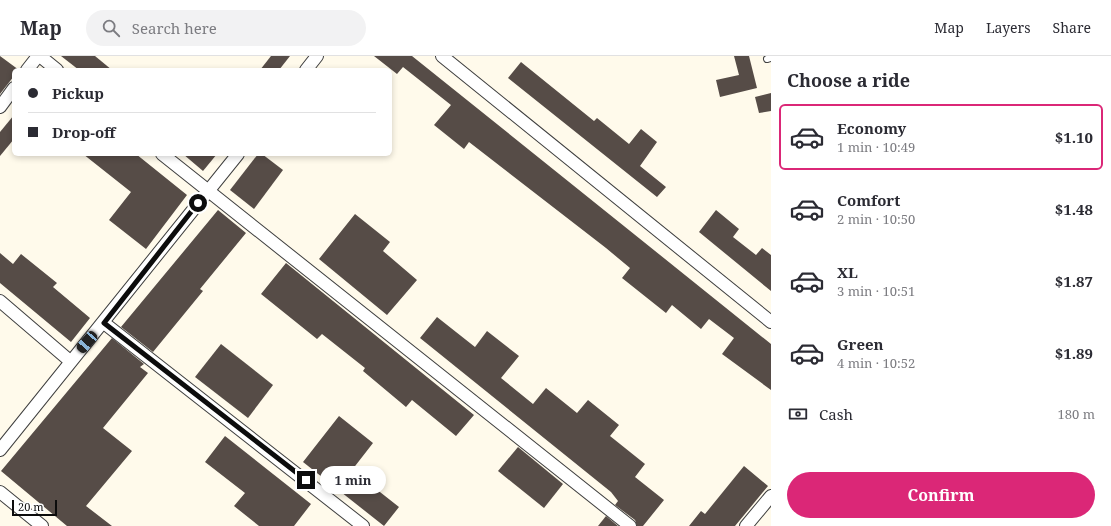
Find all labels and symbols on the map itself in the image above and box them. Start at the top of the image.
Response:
route start [189,194,207,212]
car [75,329,99,355]
callout: 1 min [320,466,386,494]
route end [297,471,315,489]
scale bar [12,498,57,517]

